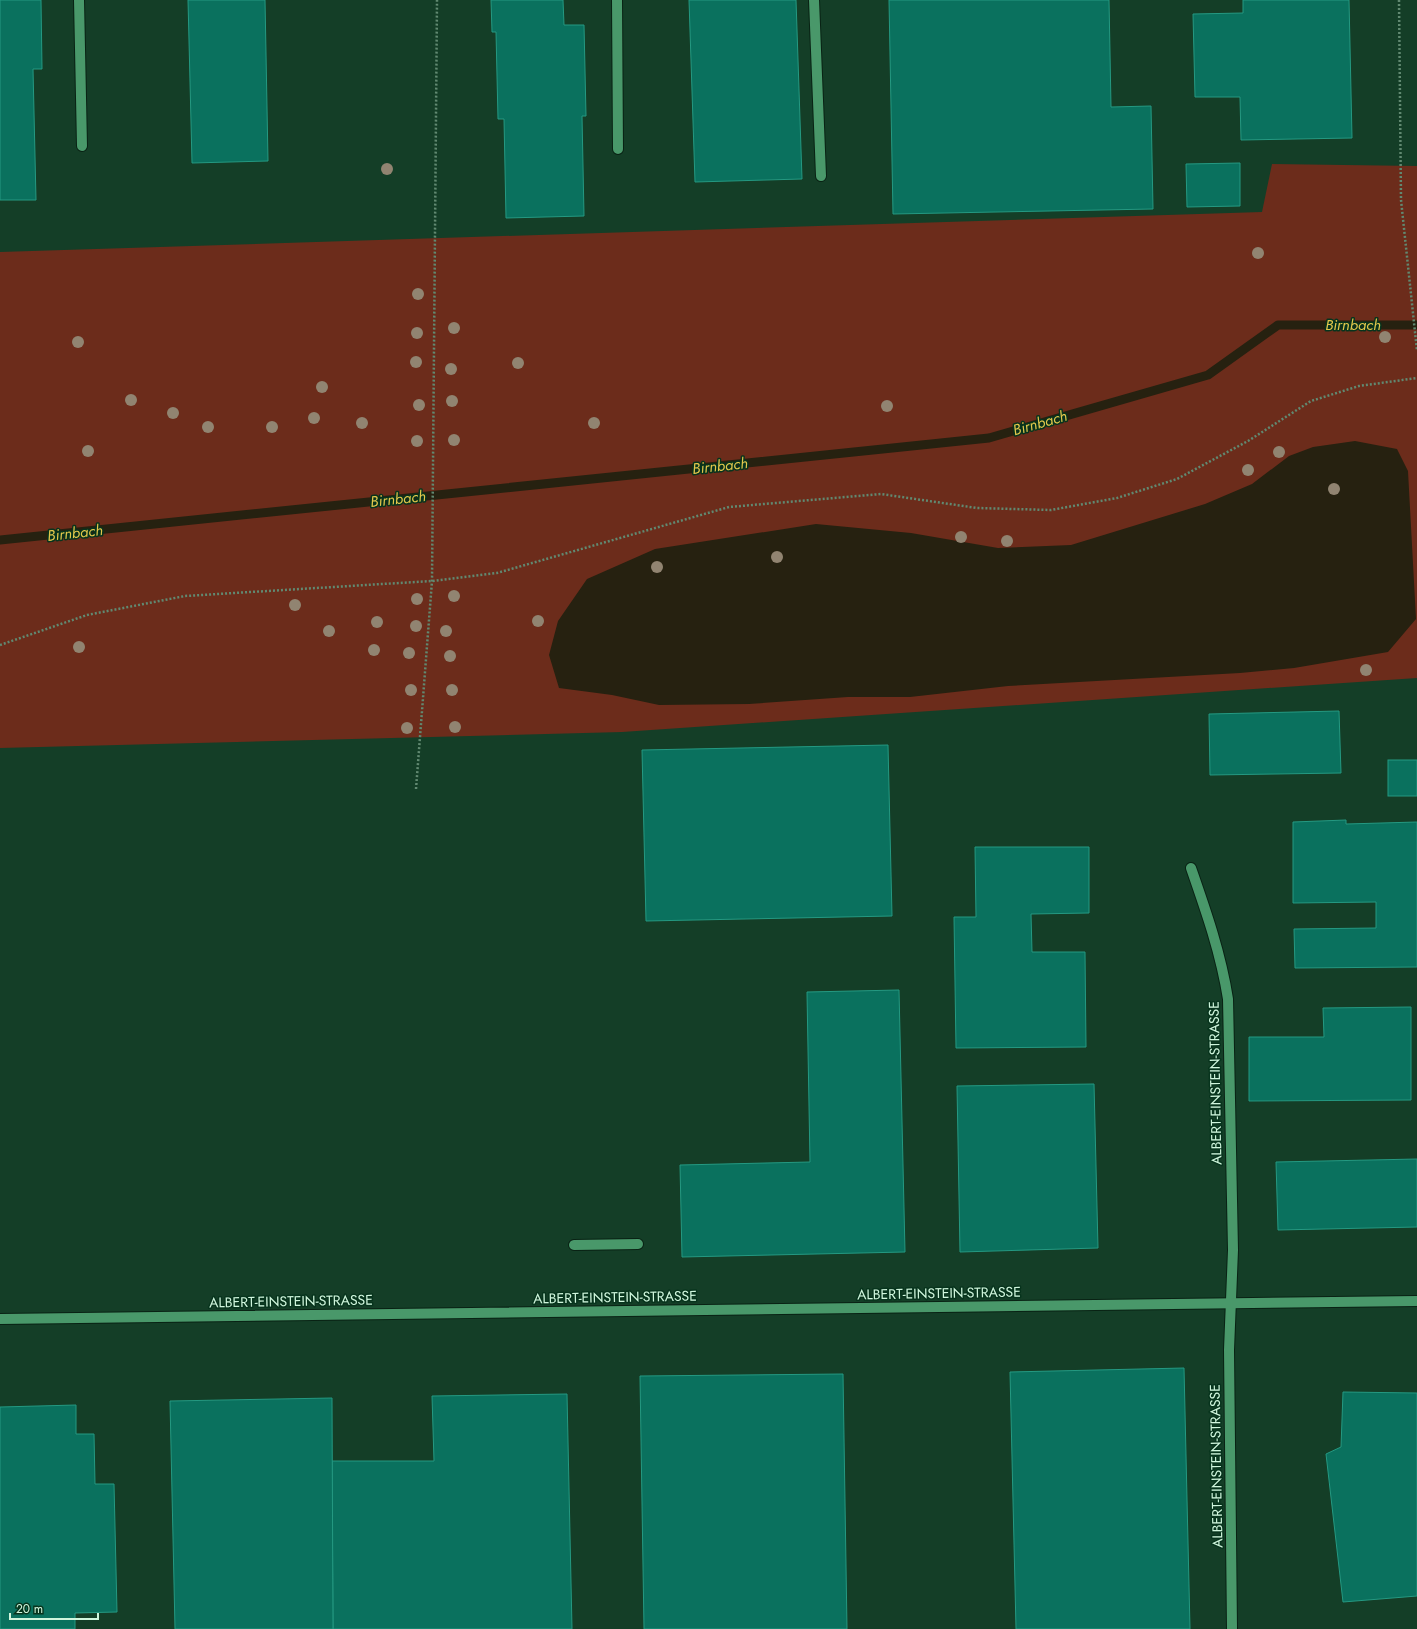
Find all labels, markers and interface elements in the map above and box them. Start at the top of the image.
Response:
water label: Birnbach [1325,314,1381,336]
water label: Birnbach [1010,405,1070,441]
water label: Birnbach [691,452,749,480]
water label: Birnbach [369,485,427,513]
water label: Birnbach [46,519,104,547]
street label: ALBERT-EINSTEIN-STRASSE [1204,1001,1226,1165]
street label: ALBERT-EINSTEIN-STRASSE [857,1282,1021,1304]
street label: ALBERT-EINSTEIN-STRASSE [533,1286,697,1308]
street label: ALBERT-EINSTEIN-STRASSE [209,1290,373,1312]
street label: ALBERT-EINSTEIN-STRASSE [1205,1384,1227,1548]
scale bar [10,1595,98,1621]
text: 20 m [16,1600,43,1618]

